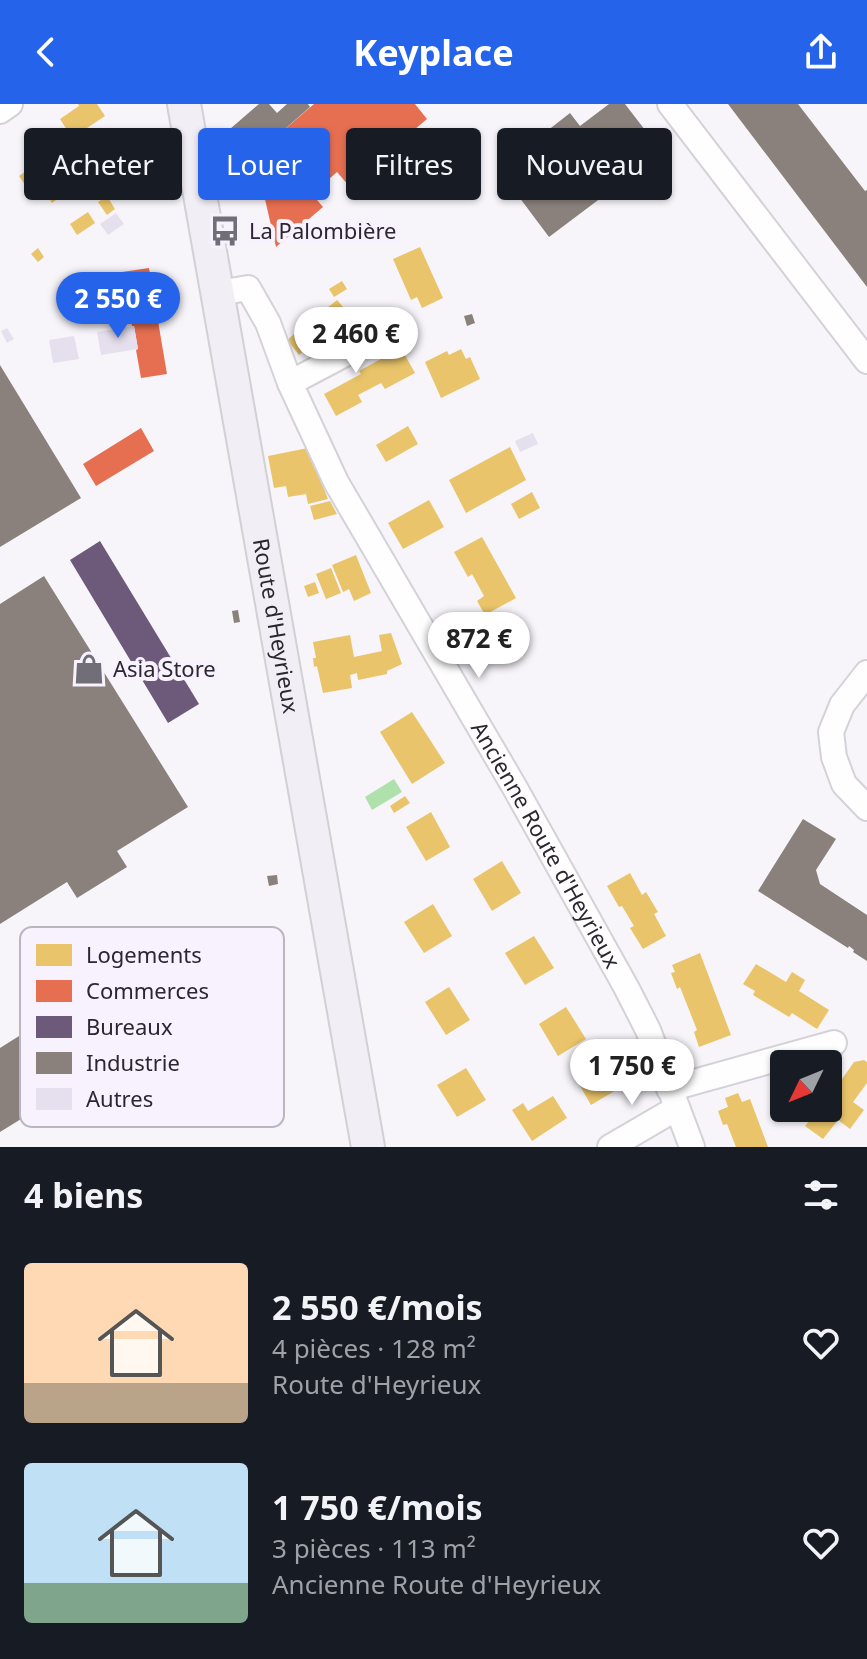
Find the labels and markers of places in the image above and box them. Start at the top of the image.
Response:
bus stop icon: La Palombière [208,214,242,248]
place label: La Palombière [249,215,396,245]
pin: 2 550 € [44,272,192,340]
pin: 2 460 € [282,307,430,375]
pin: 872 € [423,612,535,680]
shop icon: Asia Store [72,652,106,686]
place label: Asia Store [113,653,216,683]
pin: 1 750 € [558,1039,706,1107]

